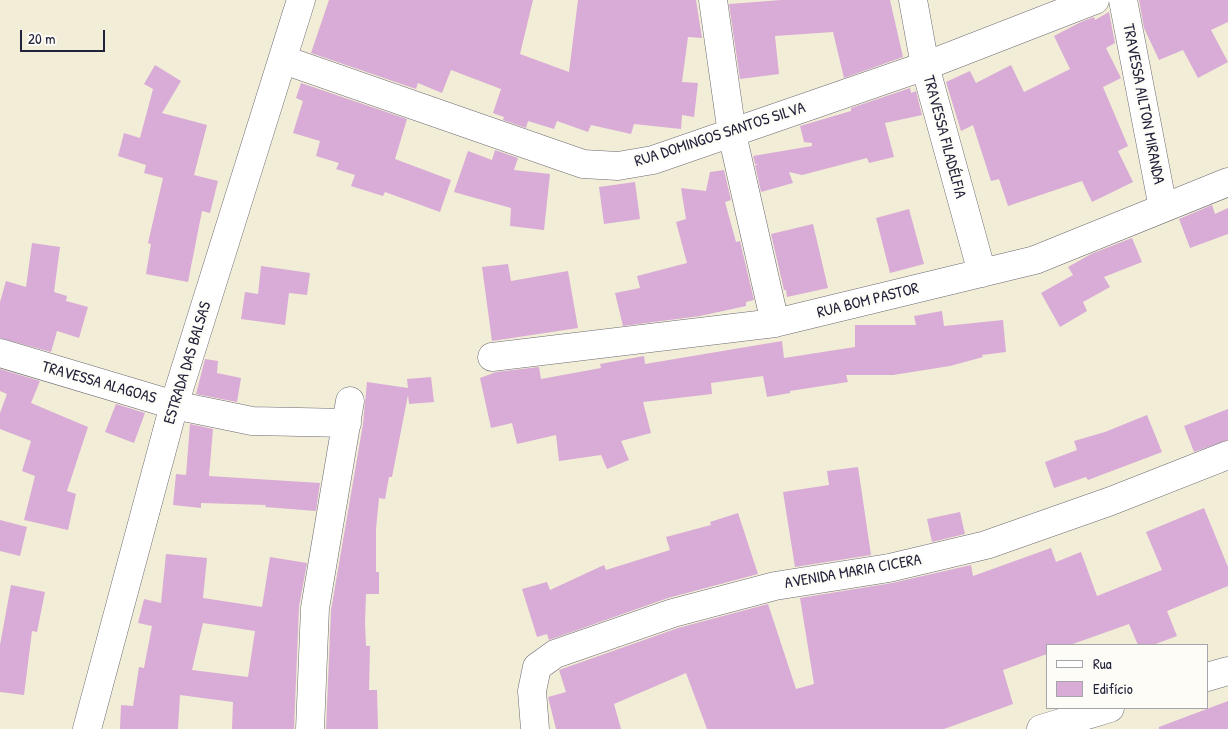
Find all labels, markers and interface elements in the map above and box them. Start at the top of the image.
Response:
scale bar [22,20,108,52]
street label: TRAVESSA AILTON MIRANDA [1118,22,1168,186]
text: 20 m [28,28,55,49]
street label: TRAVESSA FILADÉLFIA [918,73,970,201]
street label: RUA DOMINGOS SANTOS SILVA [632,98,808,172]
street label: RUA BOM PASTOR [815,279,921,323]
street label: ESTRADA DAS BALSAS [160,300,216,426]
street label: TRAVESSA ALAGOAS [40,357,158,409]
street label: AVENIDA MARIA CICERA [783,551,923,593]
legend [1046,644,1208,709]
text: Rua [1093,653,1112,674]
text: Edifício [1093,678,1133,699]

